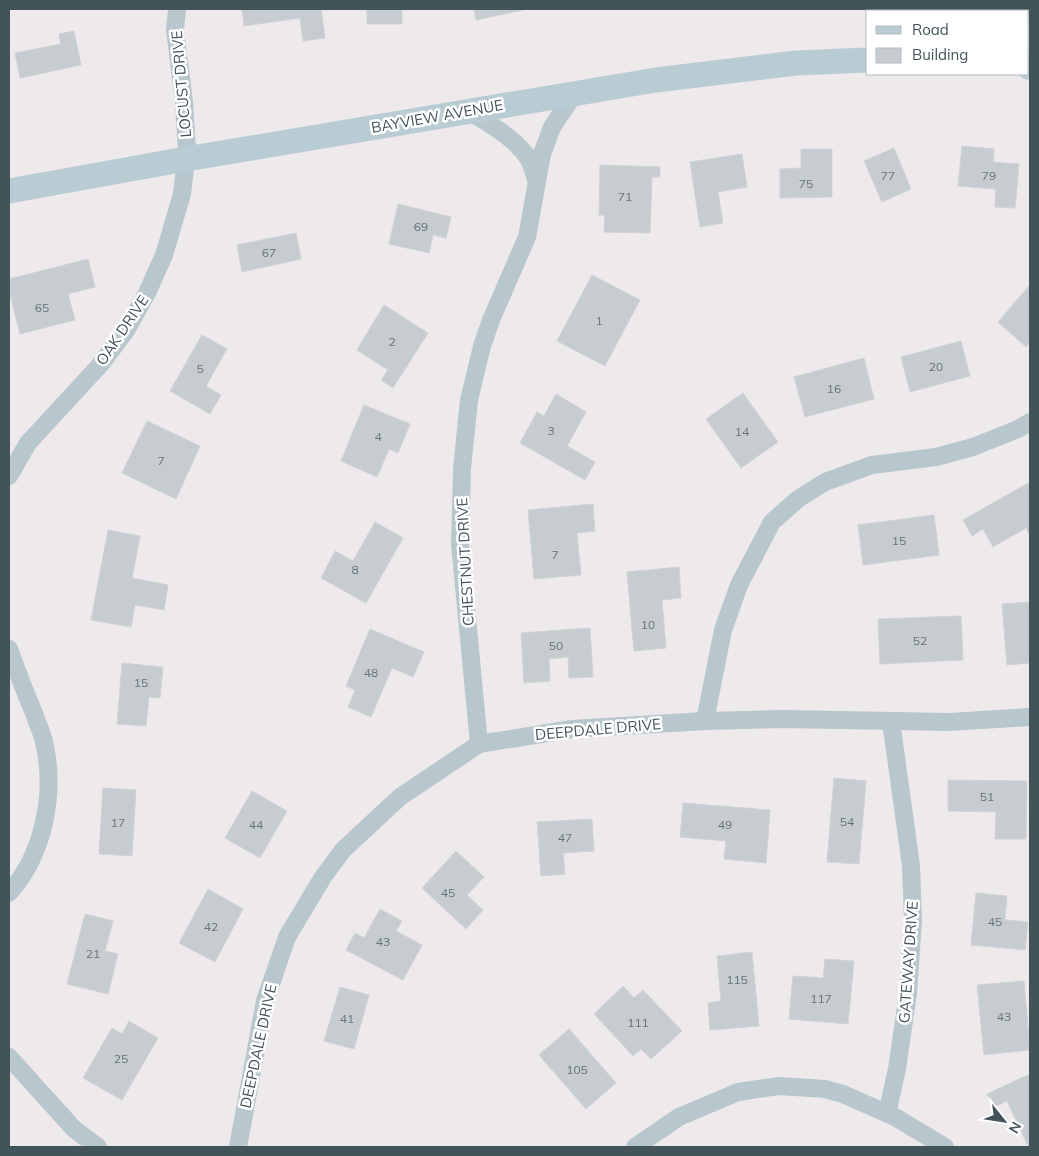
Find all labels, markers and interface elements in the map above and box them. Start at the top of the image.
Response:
legend [866,10,1029,75]
text: Road [912,20,949,39]
street label: LOCUST DRIVE [167,30,195,138]
text: Building [912,45,968,64]
street label: BAYVIEW AVENUE [370,95,505,137]
house number: 77 [881,168,895,183]
house number: 79 [982,168,996,183]
house number: 75 [799,176,813,191]
house number: 71 [618,189,632,204]
house number: 69 [414,219,428,234]
house number: 67 [262,245,276,260]
street label: OAK DRIVE [92,291,153,369]
house number: 65 [35,300,49,315]
house number: 1 [595,313,603,328]
house number: 2 [388,334,396,349]
house number: 20 [929,359,943,374]
house number: 5 [196,361,204,376]
house number: 16 [827,381,841,396]
house number: 3 [547,423,555,438]
house number: 14 [735,424,749,439]
house number: 4 [374,429,382,444]
house number: 7 [157,453,165,468]
street label: CHESTNUT DRIVE [452,497,478,627]
house number: 15 [892,533,906,548]
house number: 7 [551,547,559,562]
house number: 8 [351,562,359,577]
house number: 10 [641,617,655,632]
house number: 52 [913,633,927,648]
house number: 50 [549,638,563,653]
house number: 48 [364,665,378,680]
house number: 15 [134,675,148,690]
street label: DEEPDALE DRIVE [534,714,662,744]
house number: 51 [980,789,994,804]
house number: 54 [840,814,854,829]
house number: 17 [111,815,125,830]
house number: 44 [249,817,263,832]
house number: 49 [718,817,732,832]
house number: 47 [558,830,572,845]
house number: 45 [441,885,455,900]
street label: GATEWAY DRIVE [894,900,922,1024]
house number: 45 [988,914,1002,929]
house number: 42 [204,919,218,934]
house number: 43 [376,934,390,949]
house number: 21 [86,946,100,961]
house number: 115 [726,972,748,987]
street label: DEEPDALE DRIVE [236,982,280,1110]
house number: 117 [810,991,832,1006]
house number: 43 [997,1009,1011,1024]
house number: 41 [340,1011,354,1026]
house number: 111 [627,1015,649,1030]
house number: 25 [114,1051,128,1066]
house number: 105 [566,1062,588,1077]
north arrow [979,1096,1029,1146]
text: N [1005,1118,1026,1137]

